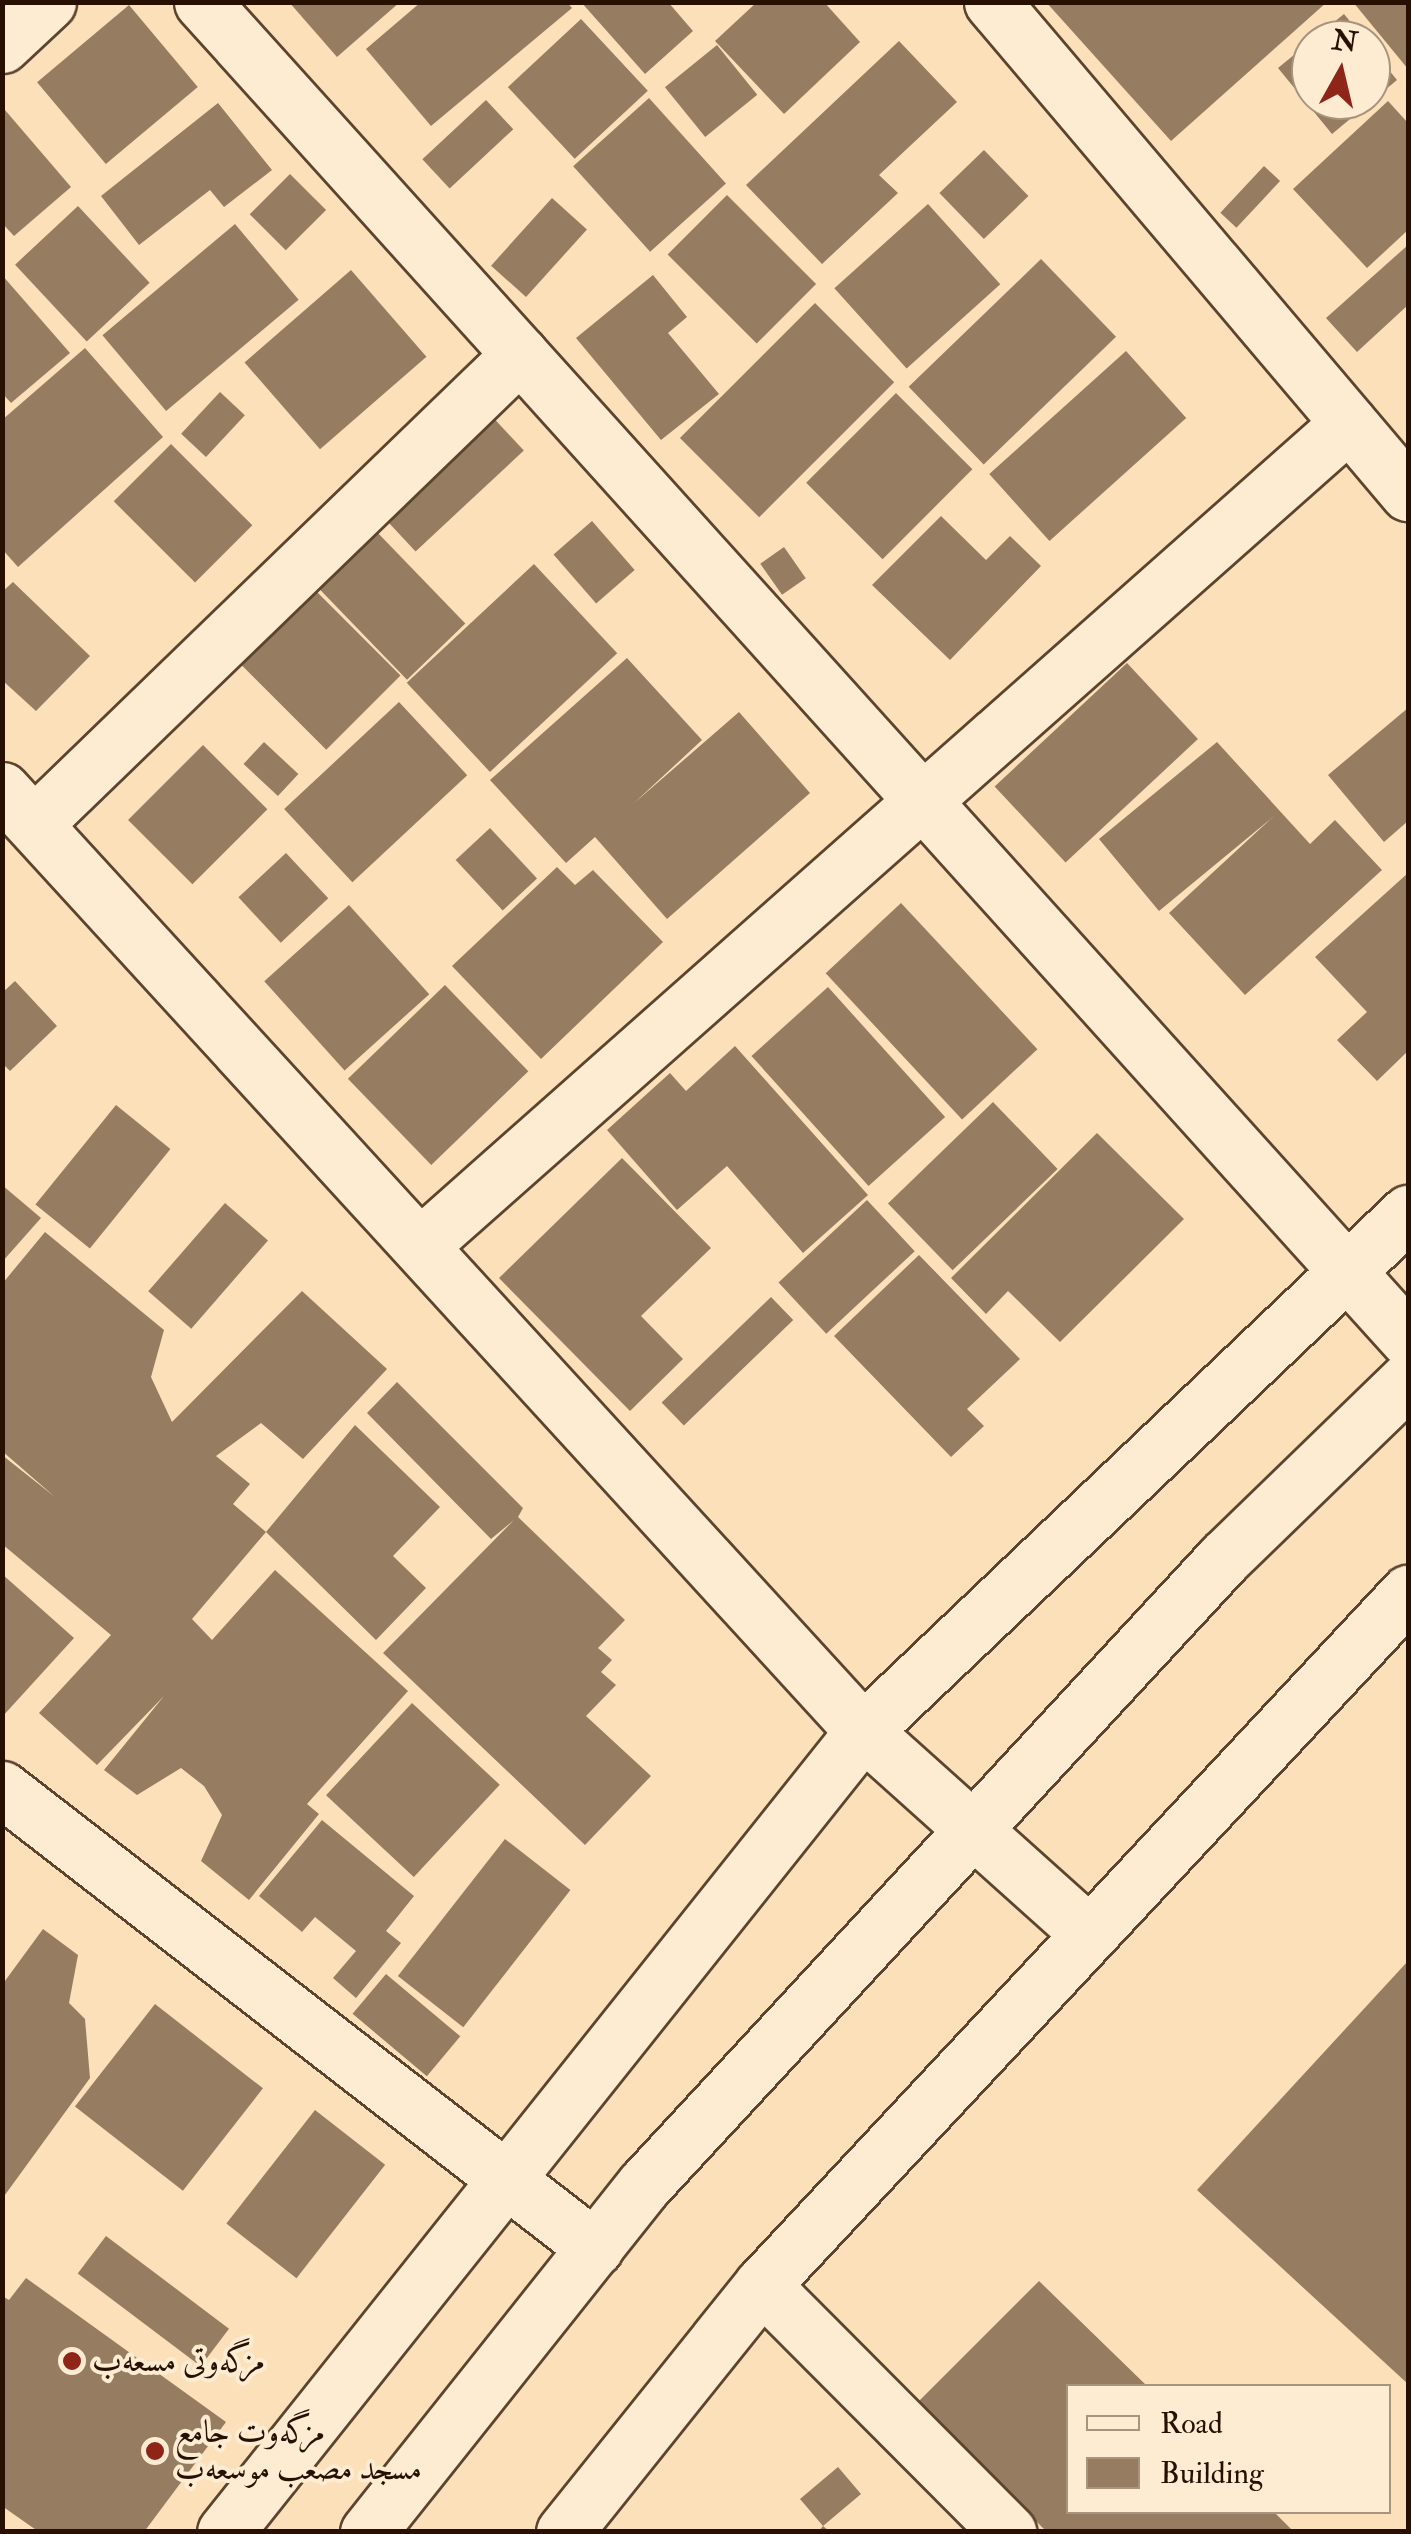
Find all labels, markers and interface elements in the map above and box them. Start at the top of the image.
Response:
north arrow [1291,20,1391,120]
text: N [1330,23,1360,61]
place label: مزگەوتی مسعەب [92,2342,265,2380]
marker: مزگەوتی مسعەب [61,2350,83,2372]
legend [1066,2384,1391,2514]
text: Road [1160,2405,1223,2442]
place label: مزگەوت جامع مسجد مصعب موسعەب [175,2414,422,2489]
marker: مزگەوت جامع مسجد مصعب موسعەب [144,2440,166,2462]
text: Building [1160,2455,1264,2492]

